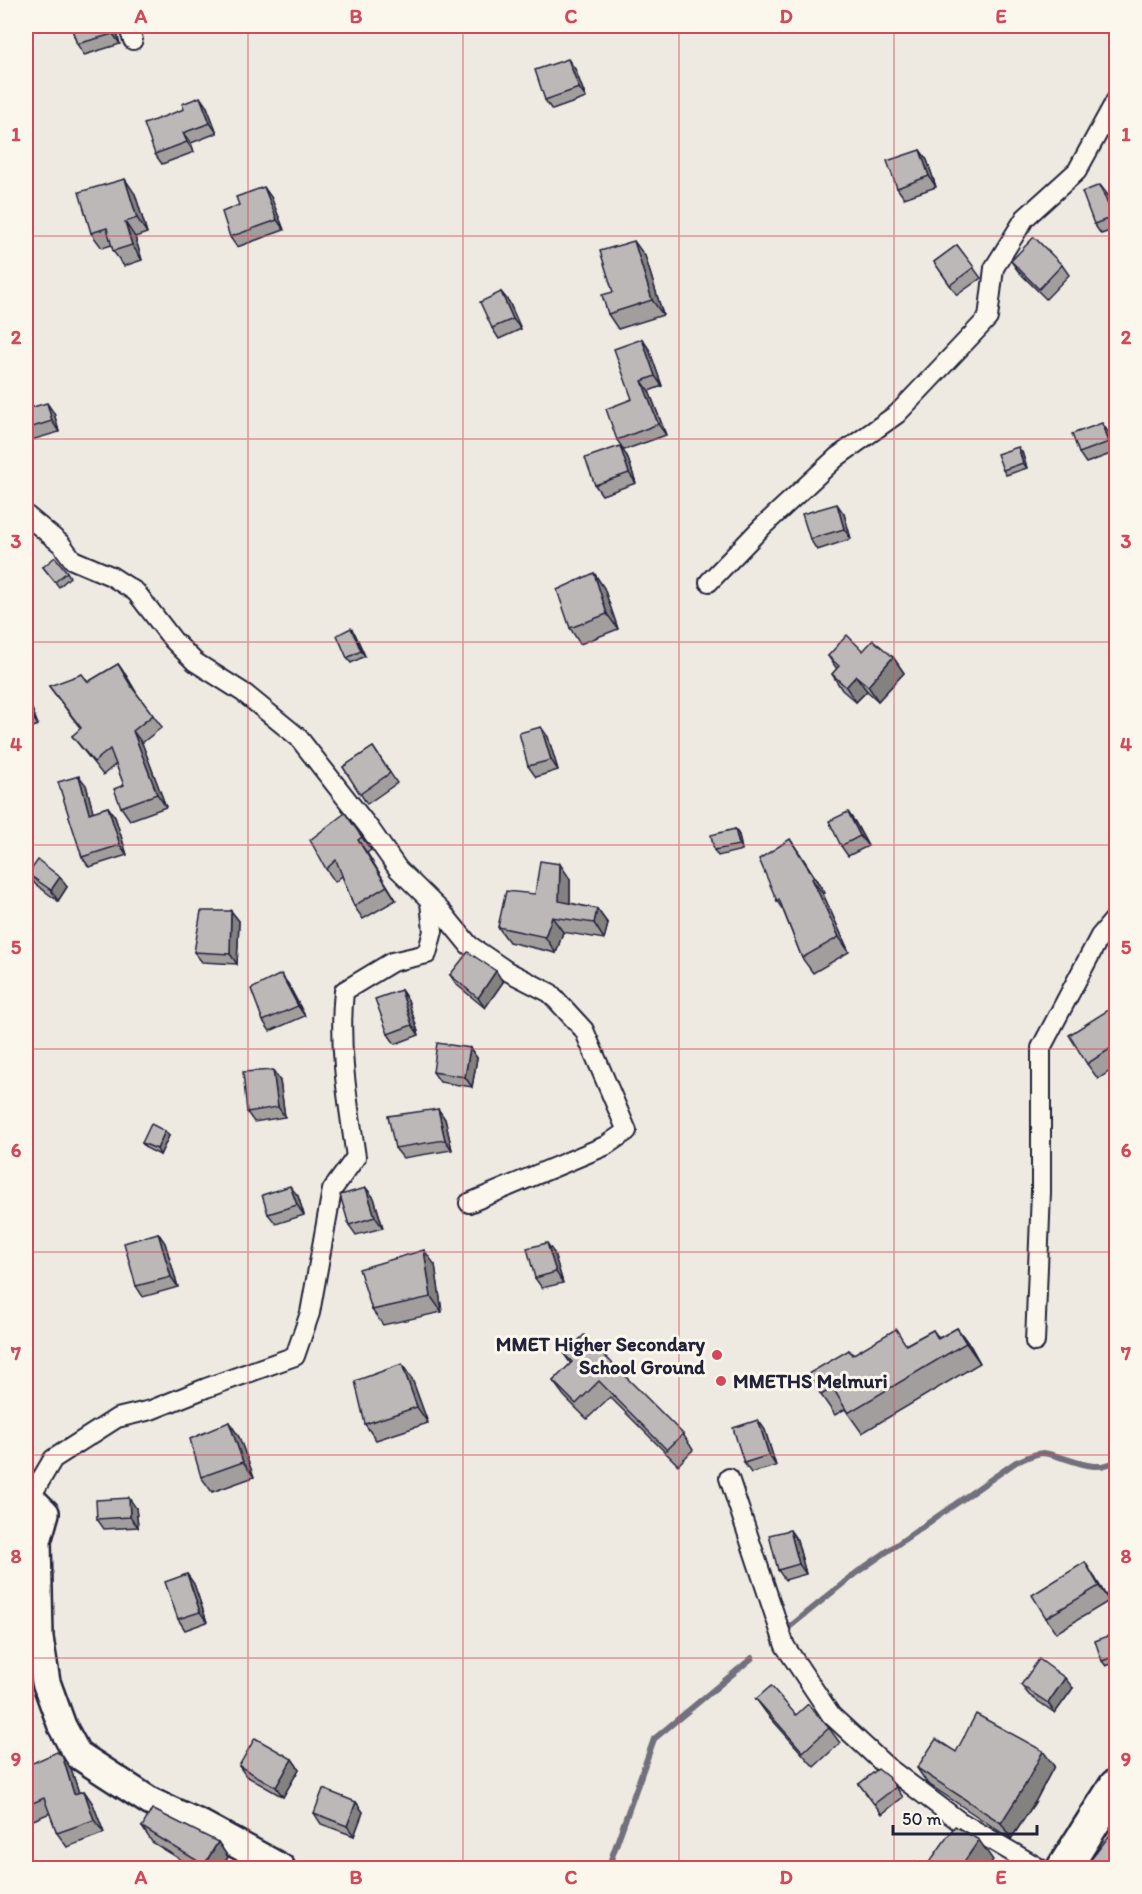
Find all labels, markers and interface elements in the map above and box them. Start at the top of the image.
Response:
text: A [134,4,148,28]
text: B [350,4,363,28]
text: C [565,4,578,28]
text: D [779,4,793,28]
text: E [995,4,1007,28]
text: 1 [11,122,21,146]
text: 1 [1121,122,1131,146]
text: 2 [11,325,22,349]
text: 2 [1121,325,1132,349]
text: 3 [11,529,22,553]
text: 3 [1121,529,1132,553]
text: 4 [10,732,22,756]
text: 4 [1120,732,1132,756]
text: 5 [11,935,22,959]
text: 5 [1121,935,1132,959]
text: 6 [11,1138,22,1162]
text: 6 [1121,1138,1132,1162]
place label: MMET Higher Secondary School Ground [496,1332,706,1379]
text: 7 [10,1341,21,1365]
text: 7 [1120,1341,1131,1365]
marker: MMET Higher Secondary School Ground [710,1348,724,1362]
place label: MMETHS Melmuri [733,1369,888,1393]
marker: MMETHS Melmuri [714,1374,728,1388]
text: 8 [11,1544,22,1568]
text: 8 [1121,1544,1132,1568]
text: 9 [11,1747,21,1771]
text: 9 [1121,1747,1131,1771]
scale bar [893,1798,1037,1836]
text: 50 m [902,1808,942,1830]
text: A [134,1865,148,1889]
text: B [350,1865,363,1889]
text: C [565,1865,578,1889]
text: D [779,1865,793,1889]
text: E [995,1865,1007,1889]

